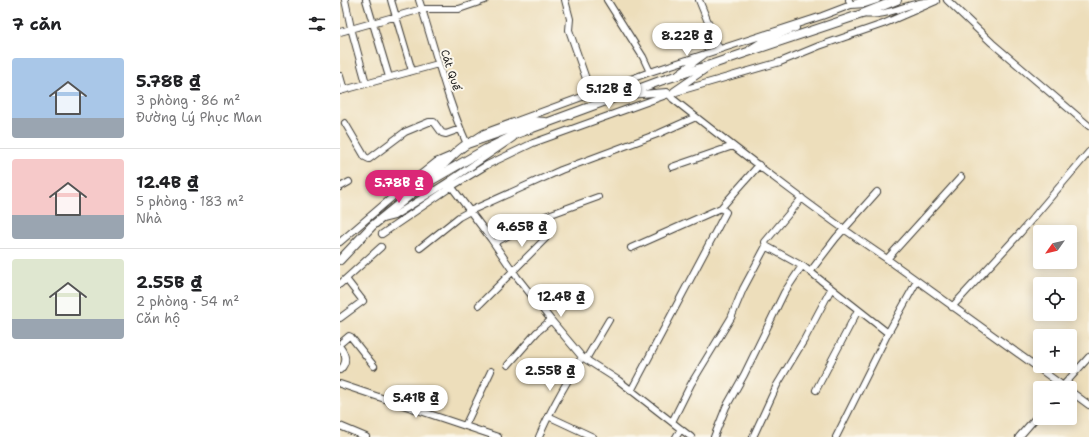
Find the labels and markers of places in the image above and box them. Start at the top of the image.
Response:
pin: 8.22B ₫ [650,23,724,57]
pin: 5.12B ₫ [572,76,646,110]
pin: 5.78B ₫ [362,170,436,204]
pin: 4.65B ₫ [485,214,559,248]
pin: 12.4B ₫ [524,284,598,318]
pin: 2.55B ₫ [513,358,587,392]
pin: 5.41B ₫ [379,385,453,419]

